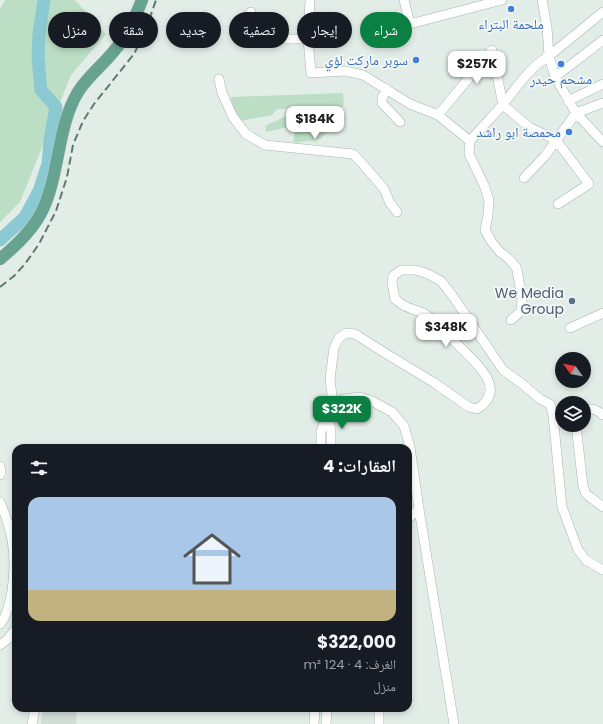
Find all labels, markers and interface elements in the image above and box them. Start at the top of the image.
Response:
marker: ملحمة البتراء [506,4,516,14]
chip: منزل [48,12,101,48]
chip: شقة [109,12,158,48]
chip: جديد [166,12,221,48]
chip: تصفية [229,12,289,48]
chip: إيجار [297,12,352,48]
chip: شراء [360,12,412,48]
place label: ملحمة البتراء [478,14,544,34]
place label: سوبر ماركت لؤي [325,50,408,72]
pin: $257K [449,51,505,85]
text: $257K [457,54,497,73]
marker: سوبر ماركت لؤي [411,55,421,65]
marker: مشحم حيدر [556,59,566,69]
place label: مشحم حيدر [529,69,592,89]
pin: $184K [287,106,343,140]
text: $184K [295,109,335,128]
place label: محمصة ابو راشد [476,122,561,142]
marker: محمصة ابو راشد [564,127,574,137]
place label: We Media Group [495,283,564,319]
marker: We Media Group [567,296,577,306]
pin: $348K [418,314,474,348]
text: $348K [425,317,467,336]
north arrow [555,352,591,388]
map controls [555,352,591,432]
pin: $322K [314,396,370,430]
button: layers [555,396,591,432]
text: $322K [322,399,362,418]
text: العقارات: 4 [323,454,396,478]
icon: filters [28,457,50,479]
icon: home [176,523,248,595]
text: $322,000 [317,630,396,654]
text: الغرف: 4 · 124 m² [303,655,396,674]
text: منزل [373,677,396,696]

